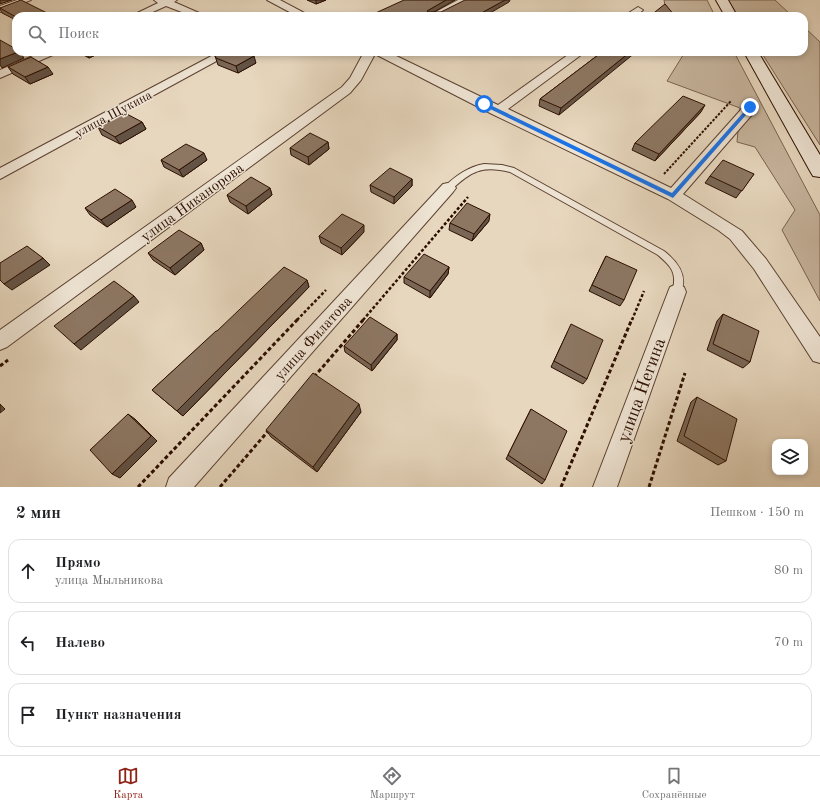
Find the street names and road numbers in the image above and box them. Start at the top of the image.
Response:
street label: улица Щукина [73,88,155,140]
street label: улица Никанорова [139,161,247,245]
street label: улица Филатова [273,294,356,384]
street label: улица Негина [615,336,669,445]

